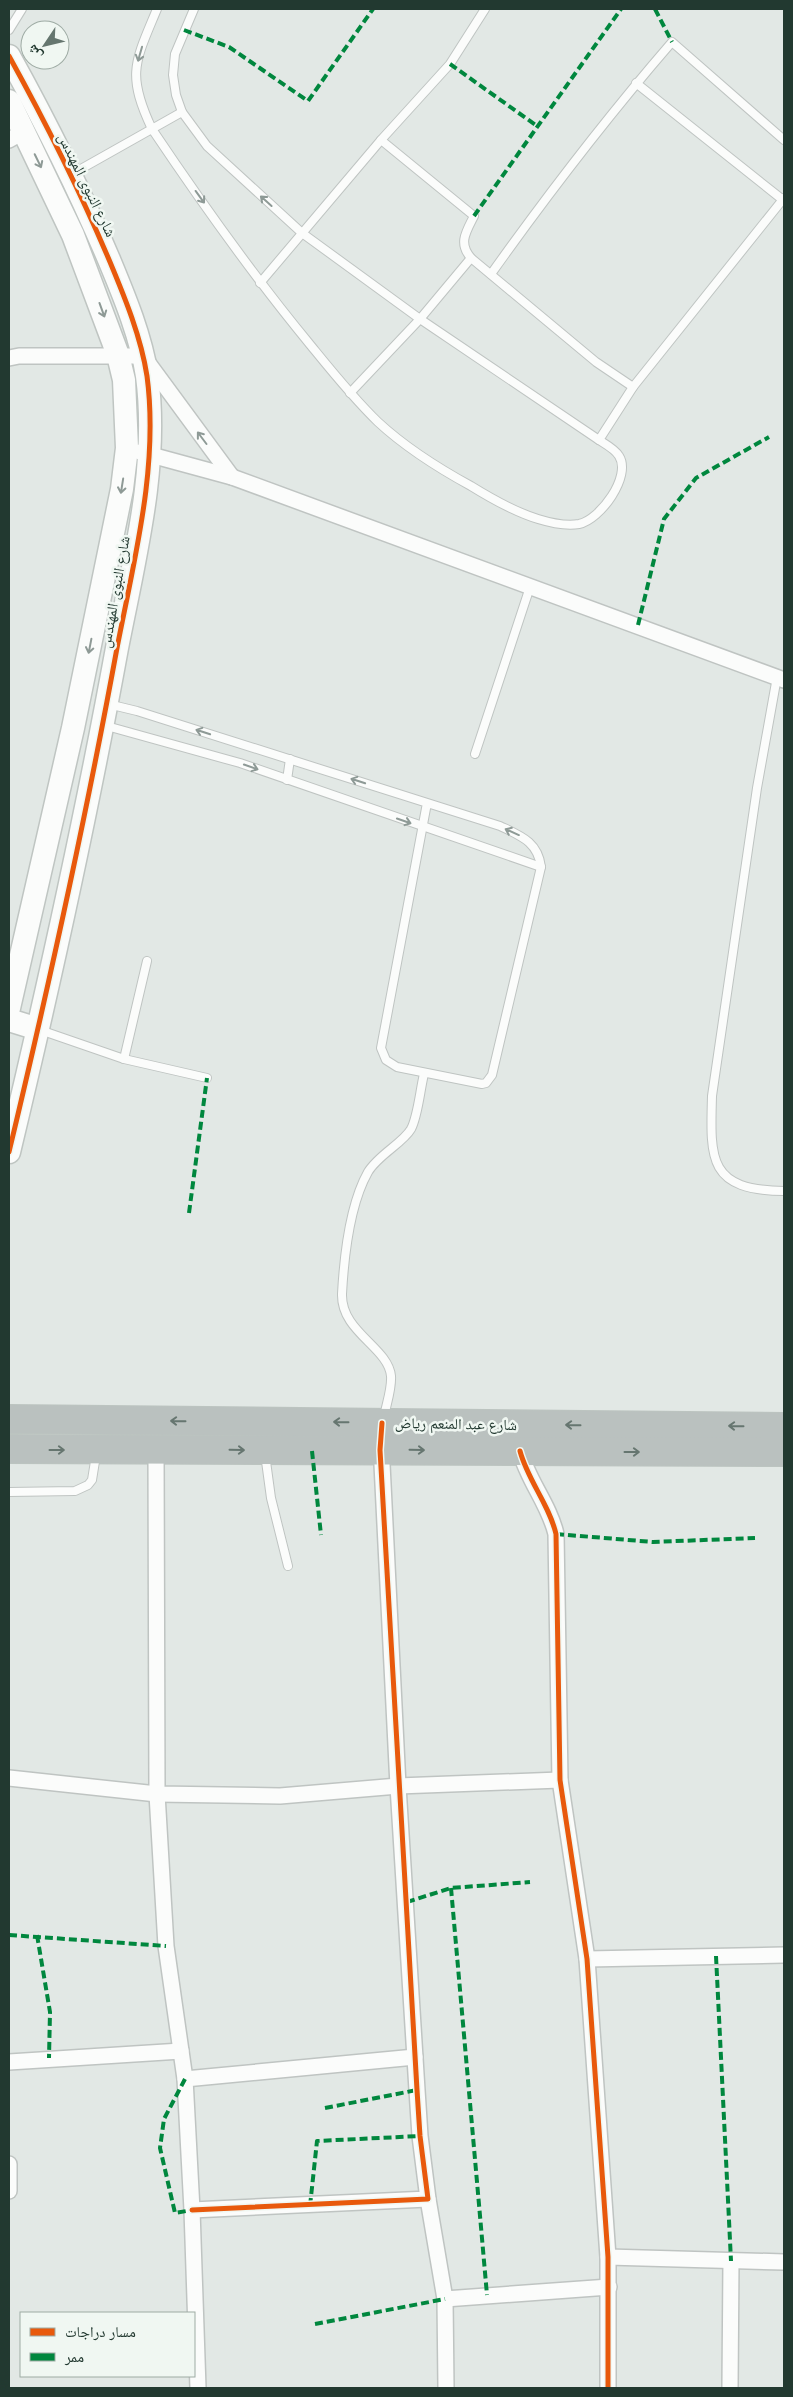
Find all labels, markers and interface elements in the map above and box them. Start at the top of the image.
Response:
north arrow [20,20,70,70]
text: ش [23,41,46,63]
one-way arrow [134,46,144,62]
street label: شارع النبوى المهندس [53,130,120,241]
one-way arrow [33,153,43,168]
one-way arrow [195,190,205,204]
one-way arrow [259,195,272,206]
one-way arrow [98,302,107,317]
one-way arrow [197,432,208,445]
one-way arrow [116,478,126,494]
street label: شارع النبوى المهندس [96,534,135,650]
one-way arrow [84,637,94,653]
one-way arrow [196,726,212,736]
one-way arrow [243,763,258,772]
one-way arrow [351,776,367,786]
one-way arrow [396,817,412,826]
one-way arrow [505,827,520,836]
street label: شارع عبد المنعم رياض [395,1414,517,1435]
one-way arrow [170,1416,186,1426]
one-way arrow [333,1417,349,1427]
one-way arrow [565,1420,582,1430]
one-way arrow [728,1421,744,1431]
one-way arrow [49,1445,65,1455]
one-way arrow [229,1445,245,1454]
one-way arrow [409,1446,425,1455]
one-way arrow [624,1447,640,1457]
legend [20,2312,195,2377]
text: مسار دراجات [65,2323,136,2341]
text: ممر [64,2348,84,2366]

